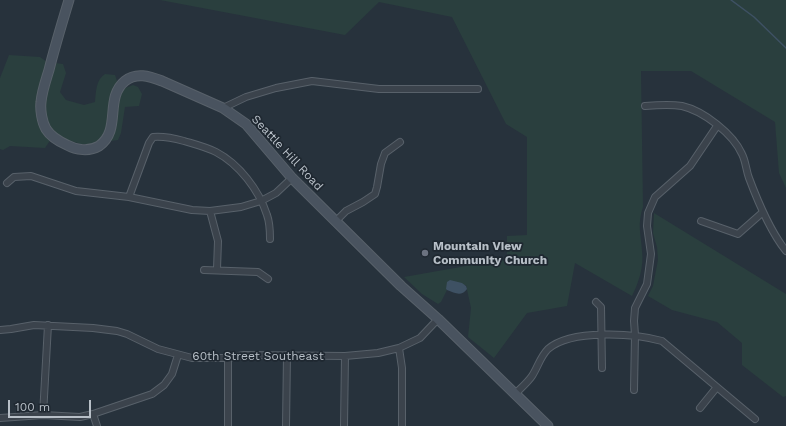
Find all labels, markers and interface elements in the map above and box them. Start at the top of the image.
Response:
street label: Seattle Hill Road [248,112,326,194]
place label: Mountain View Community Church [433,239,547,267]
marker: Mountain View Community Church [420,248,430,258]
street label: 60th Street Southeast [192,349,324,363]
scale bar [10,392,93,418]
text: 100 m [15,400,50,414]

